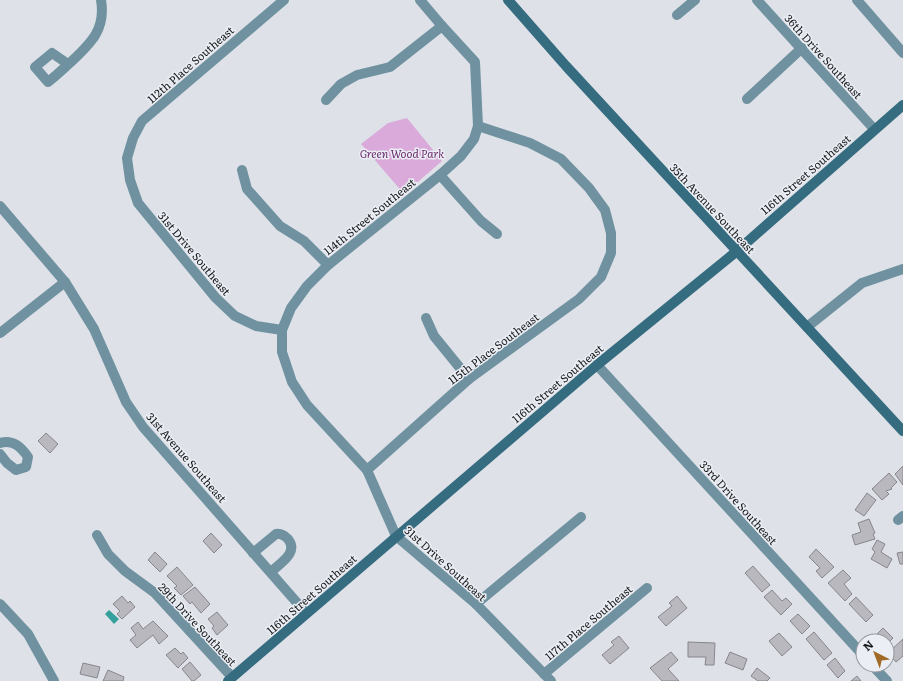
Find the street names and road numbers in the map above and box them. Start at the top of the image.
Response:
street label: 36th Drive Southeast [782,10,867,102]
street label: 112th Place Southeast [143,21,237,106]
street label: 116th Street Southeast [757,130,854,218]
street label: 35th Avenue Southeast [667,159,760,257]
street label: 114th Street Southeast [320,173,419,258]
street label: 31st Drive Southeast [155,208,235,299]
street label: 115th Place Southeast [444,308,542,388]
street label: 116th Street Southeast [508,340,606,426]
street label: 31st Avenue Southeast [143,408,231,506]
street label: 33rd Drive Southeast [697,456,782,548]
street label: 31st Drive Southeast [402,522,491,604]
street label: 116th Street Southeast [263,550,360,638]
street label: 29th Drive Southeast [155,579,241,670]
street label: 117th Place Southeast [541,580,636,663]

